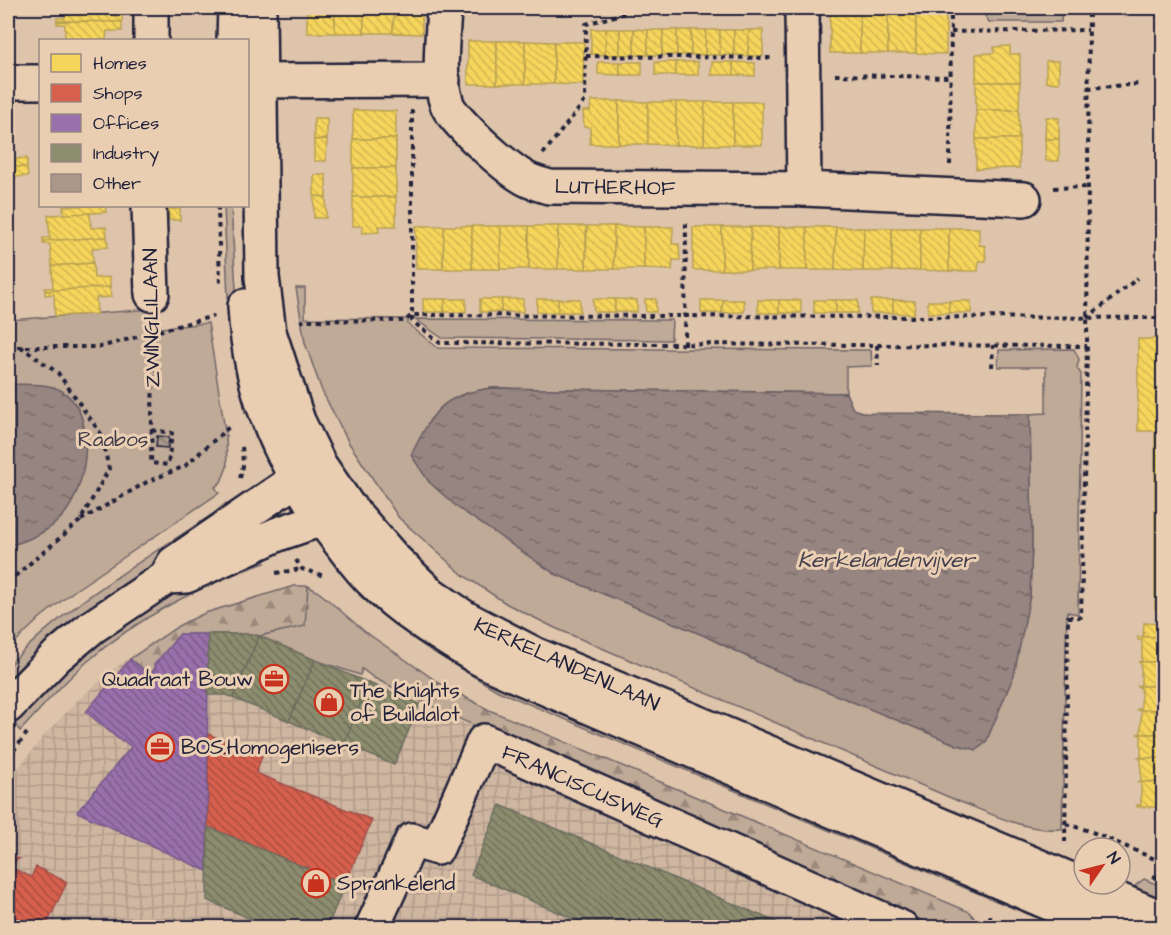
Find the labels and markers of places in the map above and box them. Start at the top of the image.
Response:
office icon: Quadraat Bouw [258,663,290,695]
place label: Quadraat Bouw [102,665,253,694]
place label: The Knights of Buildalot [350,676,460,729]
shop icon: The Knights of Buildalot [313,686,345,718]
office icon: BOS.Homogenisers [144,731,176,763]
place label: BOS.Homogenisers [181,733,359,764]
shop icon: Sprankelend [300,867,332,899]
place label: Sprankelend [337,869,455,899]

